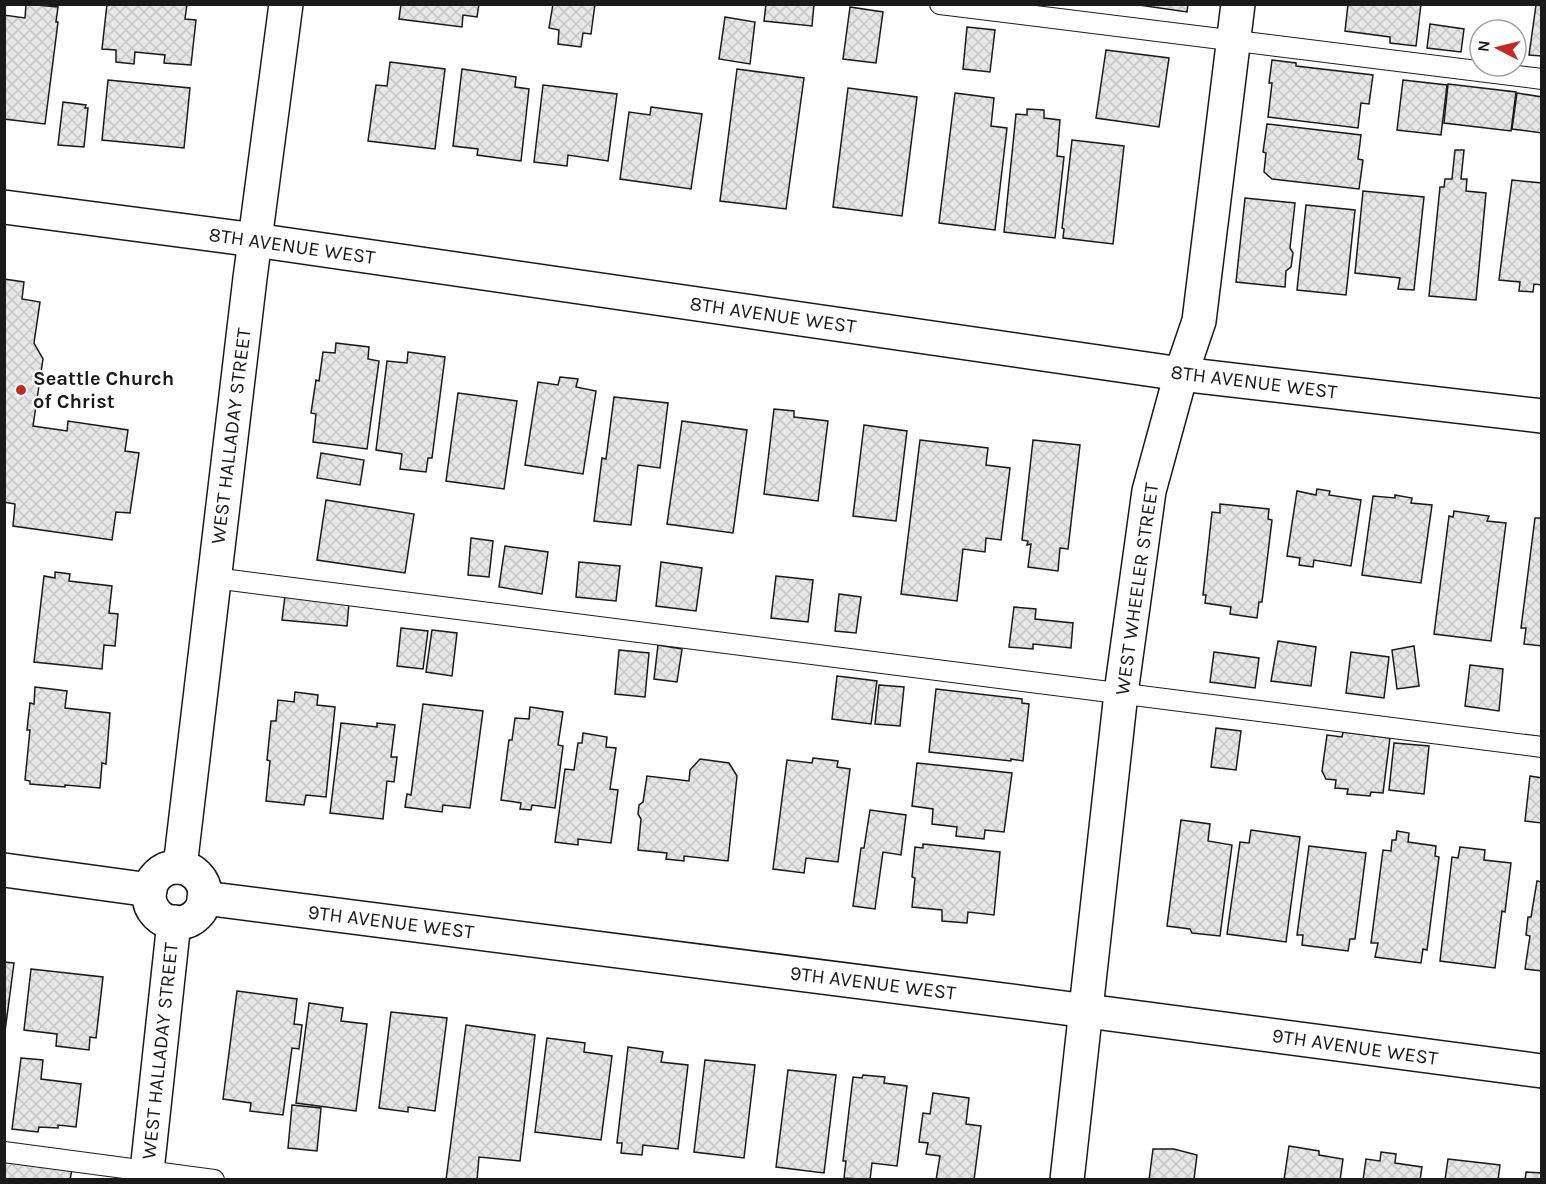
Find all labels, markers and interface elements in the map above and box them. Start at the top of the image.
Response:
north arrow [1468,18,1528,78]
text: N [1473,39,1494,53]
street label: 8TH AVENUE WEST [207,223,377,269]
street label: 8TH AVENUE WEST [688,292,858,338]
street label: WEST HALLADAY STREET [206,327,256,545]
street label: 8TH AVENUE WEST [1169,360,1339,404]
place label: Seattle Church of Christ [33,367,174,413]
marker: Seattle Church of Christ [14,383,28,397]
street label: WEST WHEELER STREET [1111,481,1163,697]
street label: 9TH AVENUE WEST [307,900,475,944]
street label: WEST HALLADAY STREET [137,942,183,1160]
street label: 9TH AVENUE WEST [789,961,957,1005]
street label: 9TH AVENUE WEST [1271,1024,1439,1070]

